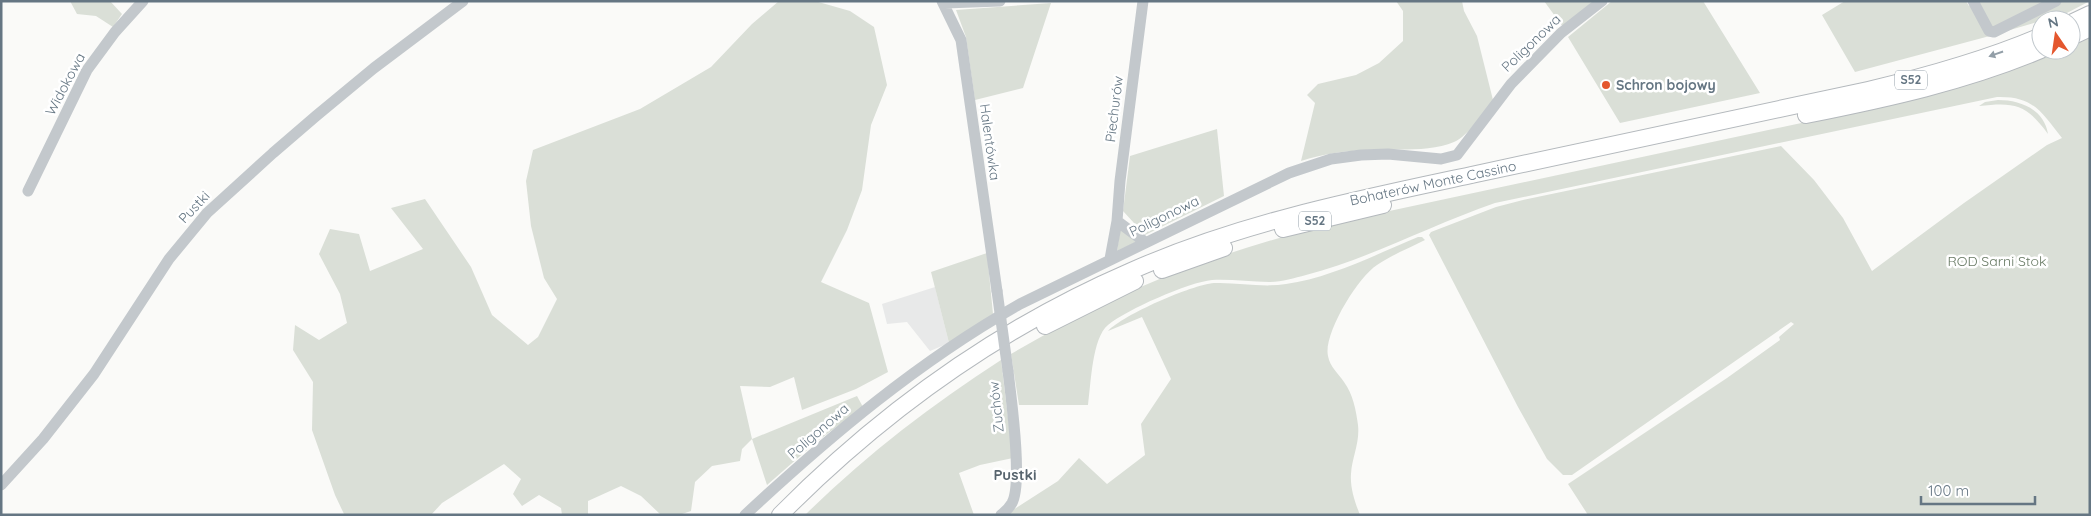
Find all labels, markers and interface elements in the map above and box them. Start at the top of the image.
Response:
street label: Poligonowa [1498,10,1564,76]
north arrow [2031,10,2081,60]
text: N [2046,12,2060,32]
street label: Widokowa [41,50,89,118]
one-way arrow [1988,51,2003,58]
road number: S52 [1895,70,1927,90]
street label: Piechurów [1101,74,1127,143]
place label: Schron bojowy [1616,76,1716,94]
marker: Schron bojowy [1600,79,1612,91]
street label: Halentówka [976,102,1004,182]
street label: Bohaterów Monte Cassino [1348,157,1518,209]
street label: Pustki [174,187,214,227]
street label: Poligonowa [1126,191,1202,241]
road number: S52 [1299,212,1331,230]
park label: ROD Sarni Stok [1948,252,2047,270]
street label: Zuchów [984,380,1008,433]
street label: Poligonowa [784,399,852,463]
district label: Pustki [993,465,1037,484]
scale bar [1921,474,2035,506]
text: 100 m [1928,481,1969,500]

